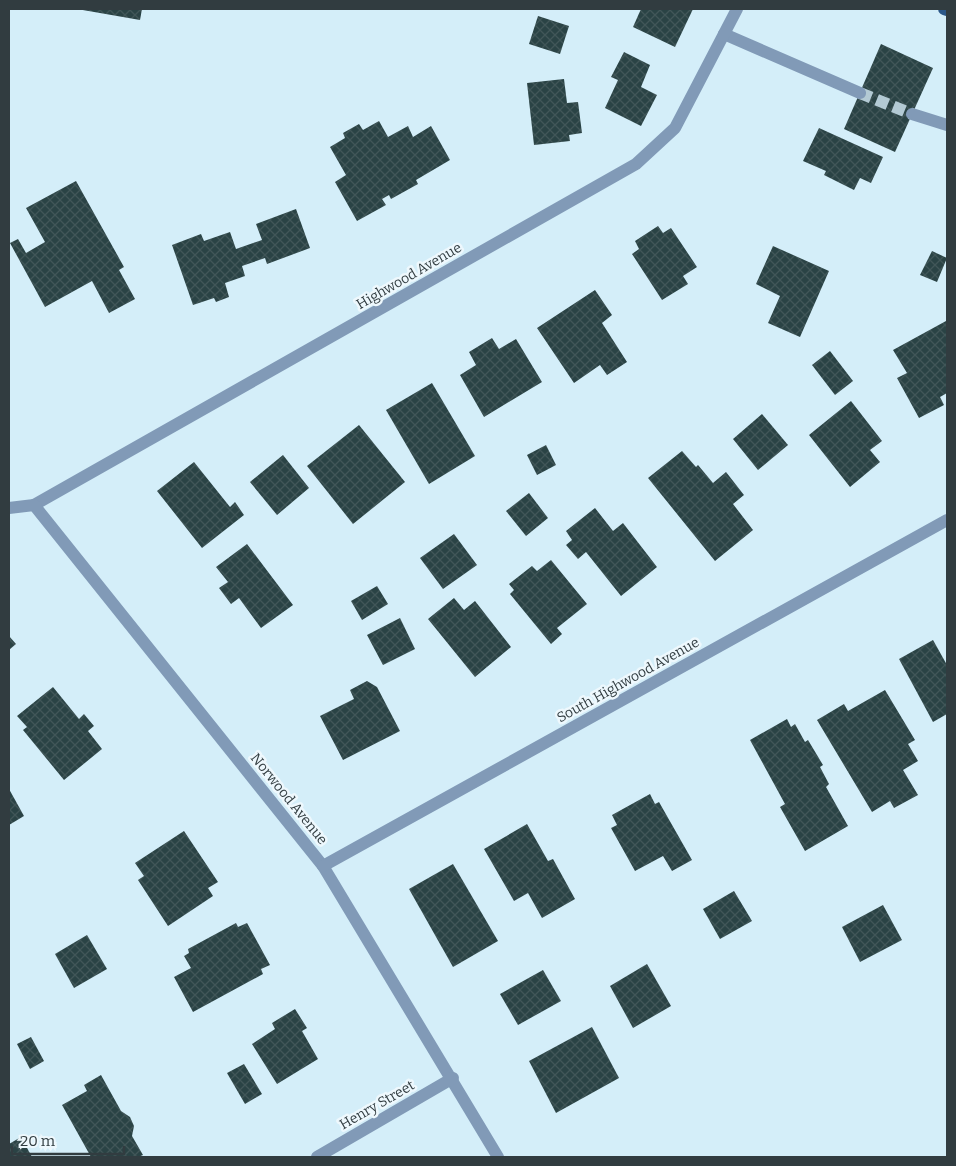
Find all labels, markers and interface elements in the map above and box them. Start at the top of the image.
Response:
street label: Highwood Avenue [353,239,465,313]
street label: South Highwood Avenue [554,634,702,726]
street label: Norwood Avenue [247,750,331,848]
street label: Henry Street [337,1077,417,1133]
scale bar [12,1124,125,1156]
text: 20 m [20,1132,56,1150]

